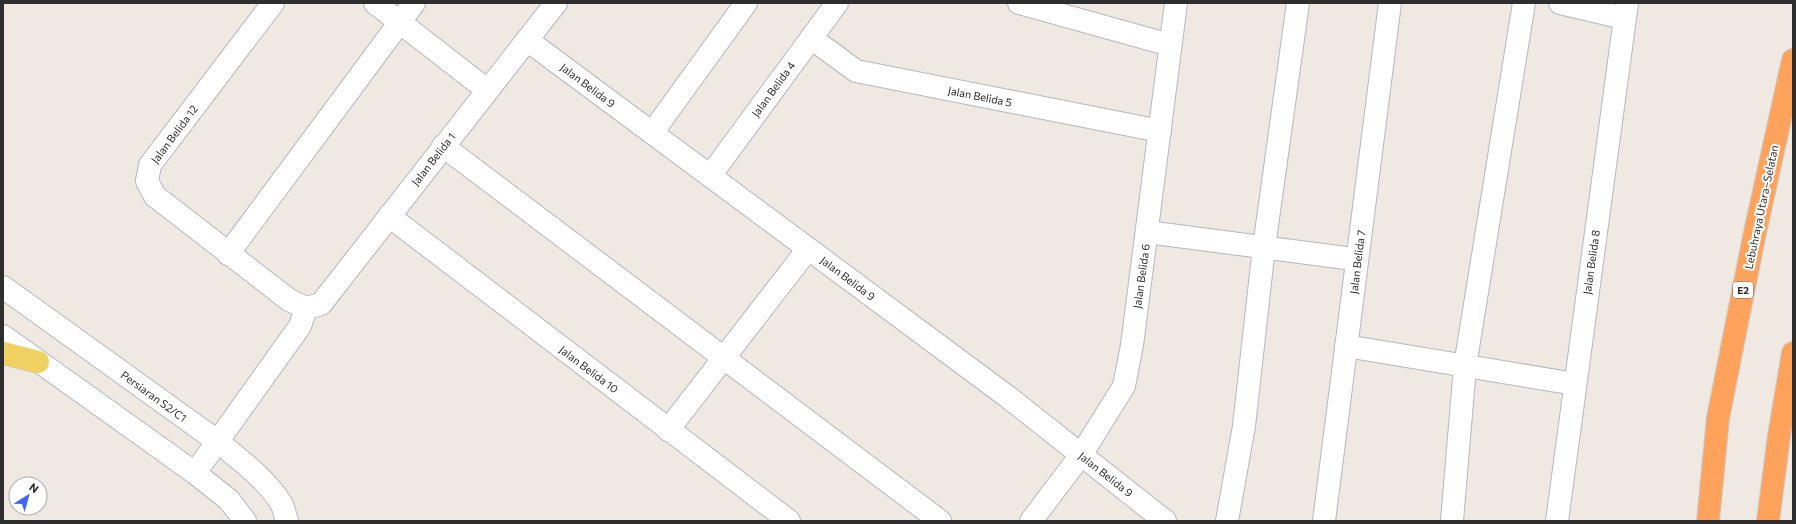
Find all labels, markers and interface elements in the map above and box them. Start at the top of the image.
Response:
street label: Jalan Belida 4 [749,58,798,120]
street label: Jalan Belida 9 [557,60,618,111]
street label: Jalan Belida 5 [947,83,1013,110]
street label: Jalan Belida 12 [148,102,201,166]
street label: Jalan Belida 1 [408,130,458,189]
street label: Lebuhraya Utara–Selatan [1741,144,1781,270]
street label: Jalan Belida 8 [1580,228,1603,295]
street label: Jalan Belida 7 [1347,229,1368,295]
street label: Jalan Belida 6 [1130,242,1153,309]
street label: Jalan Belida 9 [817,253,878,304]
road number: E2 [1733,282,1753,298]
street label: Jalan Belida 10 [556,343,621,396]
street label: Persiaran S2/C1 [119,368,189,424]
street label: Jalan Belida 9 [1076,449,1136,500]
north arrow [8,476,48,516]
text: N [27,480,42,495]

